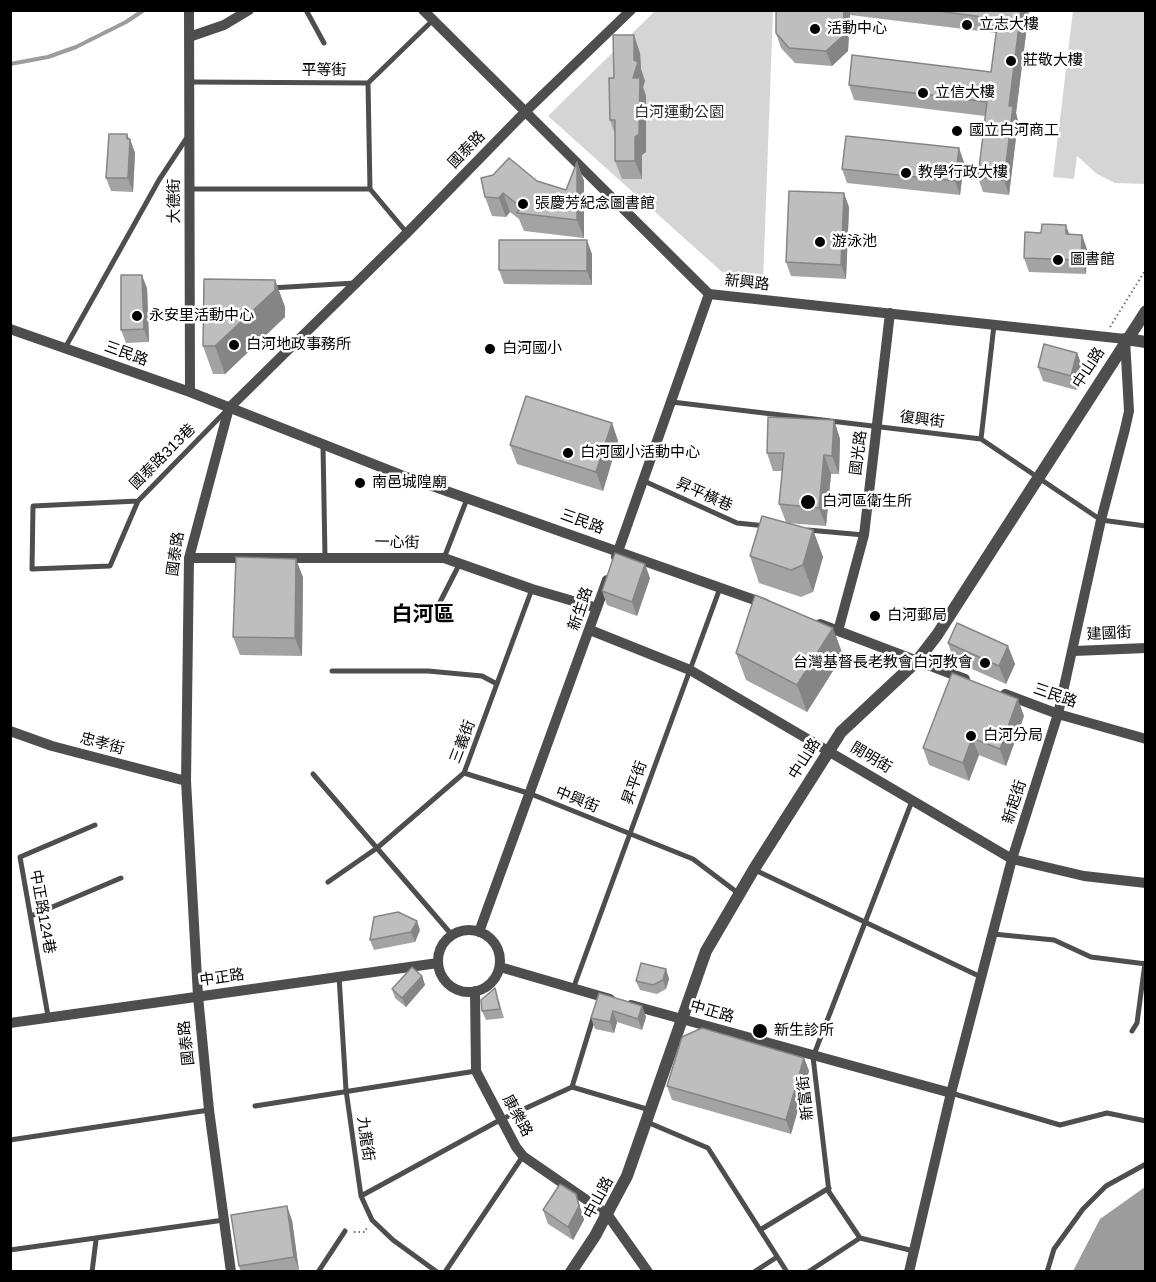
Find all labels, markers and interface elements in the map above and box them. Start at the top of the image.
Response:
place label: 立志大樓 [979,16,1039,34]
marker: 立志大樓 [960,18,974,32]
place label: 活動中心 [827,20,887,38]
marker: 活動中心 [808,22,822,36]
place label: 莊敬大樓 [1023,52,1083,70]
marker: 莊敬大樓 [1004,54,1018,68]
street label: 平等街 [302,62,346,80]
place label: 立信大樓 [935,84,995,102]
marker: 立信大樓 [916,86,930,100]
park label: 白河運動公園 [634,104,724,122]
place label: 國立白河商工 [969,122,1059,140]
marker: 國立白河商工 [950,124,964,138]
street label: 國泰路 [445,128,489,172]
place label: 教學行政大樓 [918,164,1008,182]
marker: 教學行政大樓 [899,166,913,180]
street label: 大德街 [166,179,184,223]
place label: 張慶芳紀念圖書館 [535,195,655,213]
marker: 張慶芳紀念圖書館 [516,197,530,211]
place label: 游泳池 [832,233,877,251]
marker: 游泳池 [813,235,827,249]
place label: 圖書館 [1070,251,1115,269]
marker: 圖書館 [1051,253,1065,267]
street label: 新興路 [724,272,770,294]
place label: 永安里活動中心 [149,307,254,325]
marker: 永安里活動中心 [130,309,144,323]
place label: 白河地政事務所 [246,336,351,354]
street label: 三民路 [102,338,150,370]
marker: 白河地政事務所 [227,338,241,352]
place label: 白河國小 [502,340,562,358]
marker: 白河國小 [483,342,497,356]
street label: 中山路 [1069,344,1109,392]
street label: 復興街 [899,408,945,432]
street label: 國泰路313巷 [127,421,199,493]
street label: 國光路 [847,430,871,476]
place label: 白河國小活動中心 [580,444,700,462]
marker: 白河國小活動中心 [561,446,575,460]
place label: 南邑城隍廟 [372,474,447,492]
street label: 昇平橫巷 [673,475,735,515]
marker: 南邑城隍廟 [353,476,367,490]
marker: 白河區衛生所 [799,493,817,511]
place label: 白河區衛生所 [822,493,912,511]
street label: 三民路 [558,506,606,538]
street label: 國泰路 [164,530,188,578]
street label: 一心街 [374,534,420,552]
street label: 新生路 [565,585,597,633]
district label: 白河區 [392,602,454,628]
place label: 白河郵局 [887,607,947,625]
marker: 白河郵局 [868,609,882,623]
street label: 建國街 [1086,624,1132,644]
place label: 台灣基督長老教會白河教會 [793,654,973,672]
marker: 台灣基督長老教會白河教會 [978,656,992,670]
street label: 三民路 [1031,680,1079,712]
street label: 三義街 [447,718,479,766]
place label: 白河分局 [983,727,1043,745]
street label: 忠孝街 [78,729,126,759]
marker: 白河分局 [964,729,978,743]
street label: 中山路 [785,735,825,783]
street label: 開明街 [847,739,895,777]
street label: 昇平街 [619,759,651,807]
street label: 新起街 [999,778,1031,826]
street label: 中興街 [553,783,601,817]
street label: 中正路124巷 [26,869,58,955]
street label: 中正路 [198,966,246,990]
street label: 中正路 [688,997,736,1027]
street label: 國泰路 [176,1020,198,1066]
marker: 新生診所 [751,1022,769,1040]
place label: 新生診所 [774,1022,834,1040]
street label: 新富街 [794,1075,818,1121]
street label: 康樂路 [498,1092,536,1140]
street label: 九龍街 [353,1115,377,1163]
street label: 中山路 [580,1174,618,1222]

